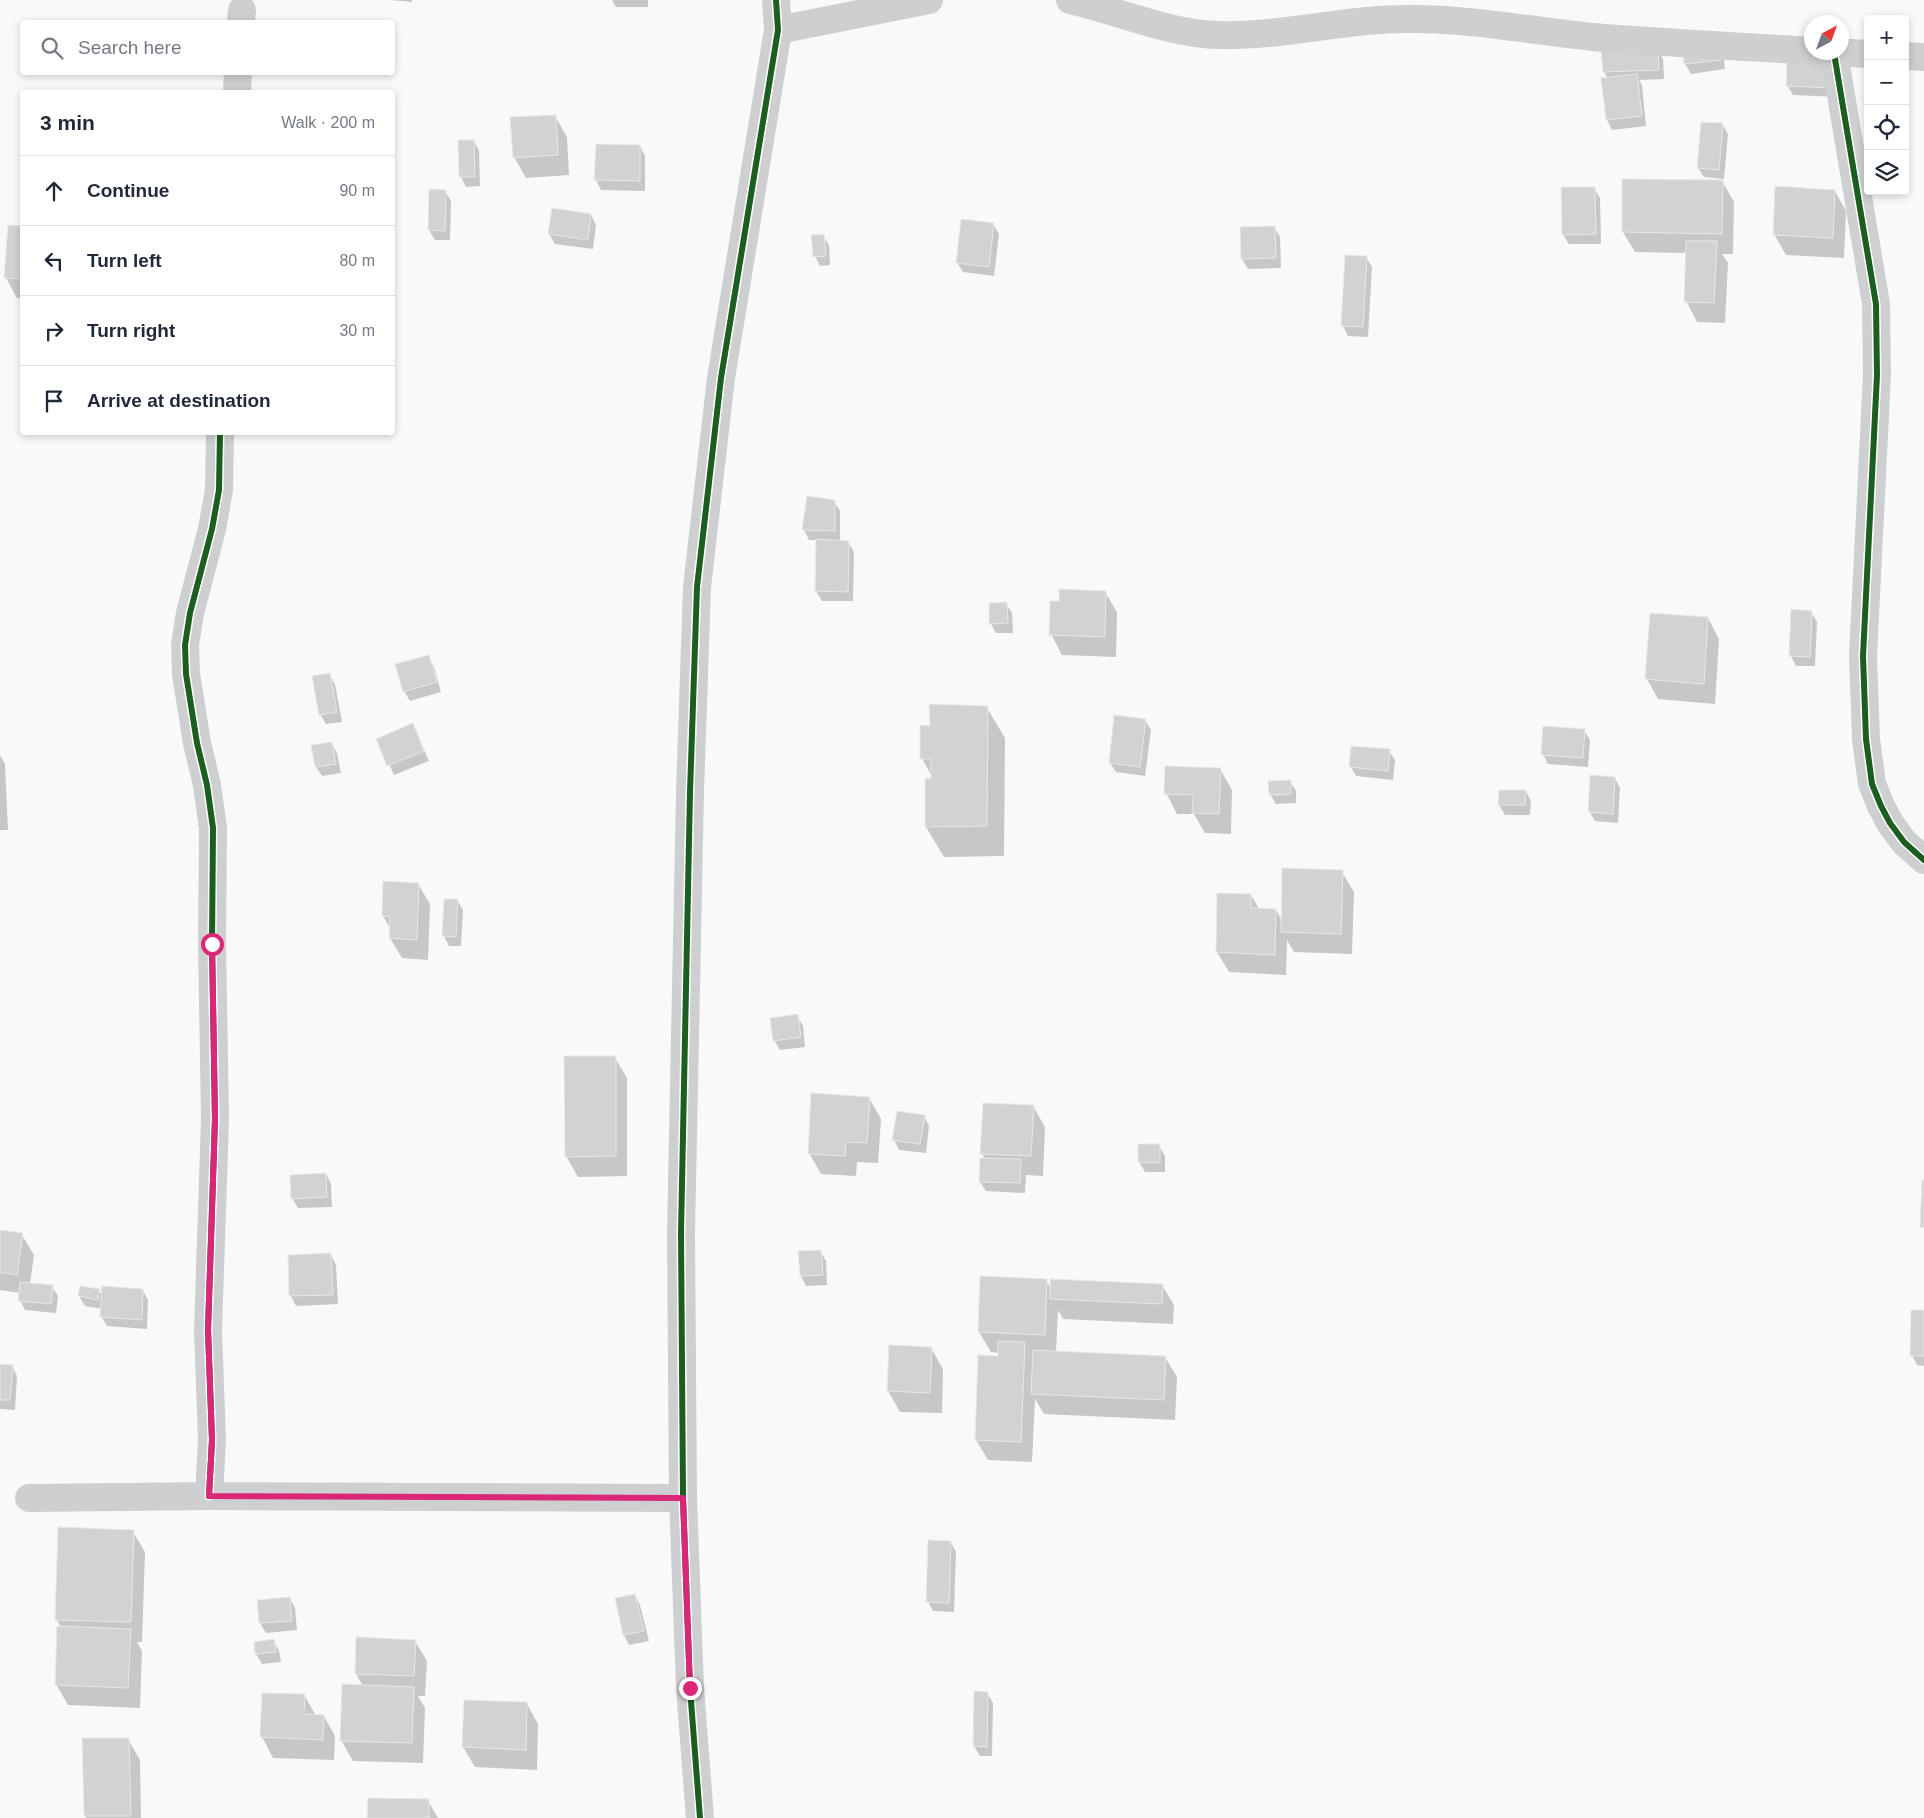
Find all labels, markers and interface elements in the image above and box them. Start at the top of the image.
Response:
north arrow [1804,15,1849,60]
map controls [1864,15,1909,195]
button: + [1864,15,1909,60]
search box [20,20,395,75]
icon: search [38,34,66,62]
text: Search here [78,37,182,58]
button: − [1864,60,1909,105]
button: locate [1864,105,1909,150]
text: 3 min [40,111,95,134]
text: Walk · 200 m [281,114,375,131]
button: layers [1864,150,1909,195]
icon: ahead [40,177,68,205]
text: Continue [87,180,169,201]
text: 90 m [339,182,375,199]
icon: left [40,247,68,275]
text: Turn left [87,250,162,271]
text: 80 m [339,252,375,269]
icon: right [40,317,68,345]
text: Turn right [87,320,175,341]
text: 30 m [339,322,375,339]
icon: arrive [40,387,68,415]
text: Arrive at destination [87,390,271,411]
route start [201,933,224,956]
route end [679,1677,702,1700]

